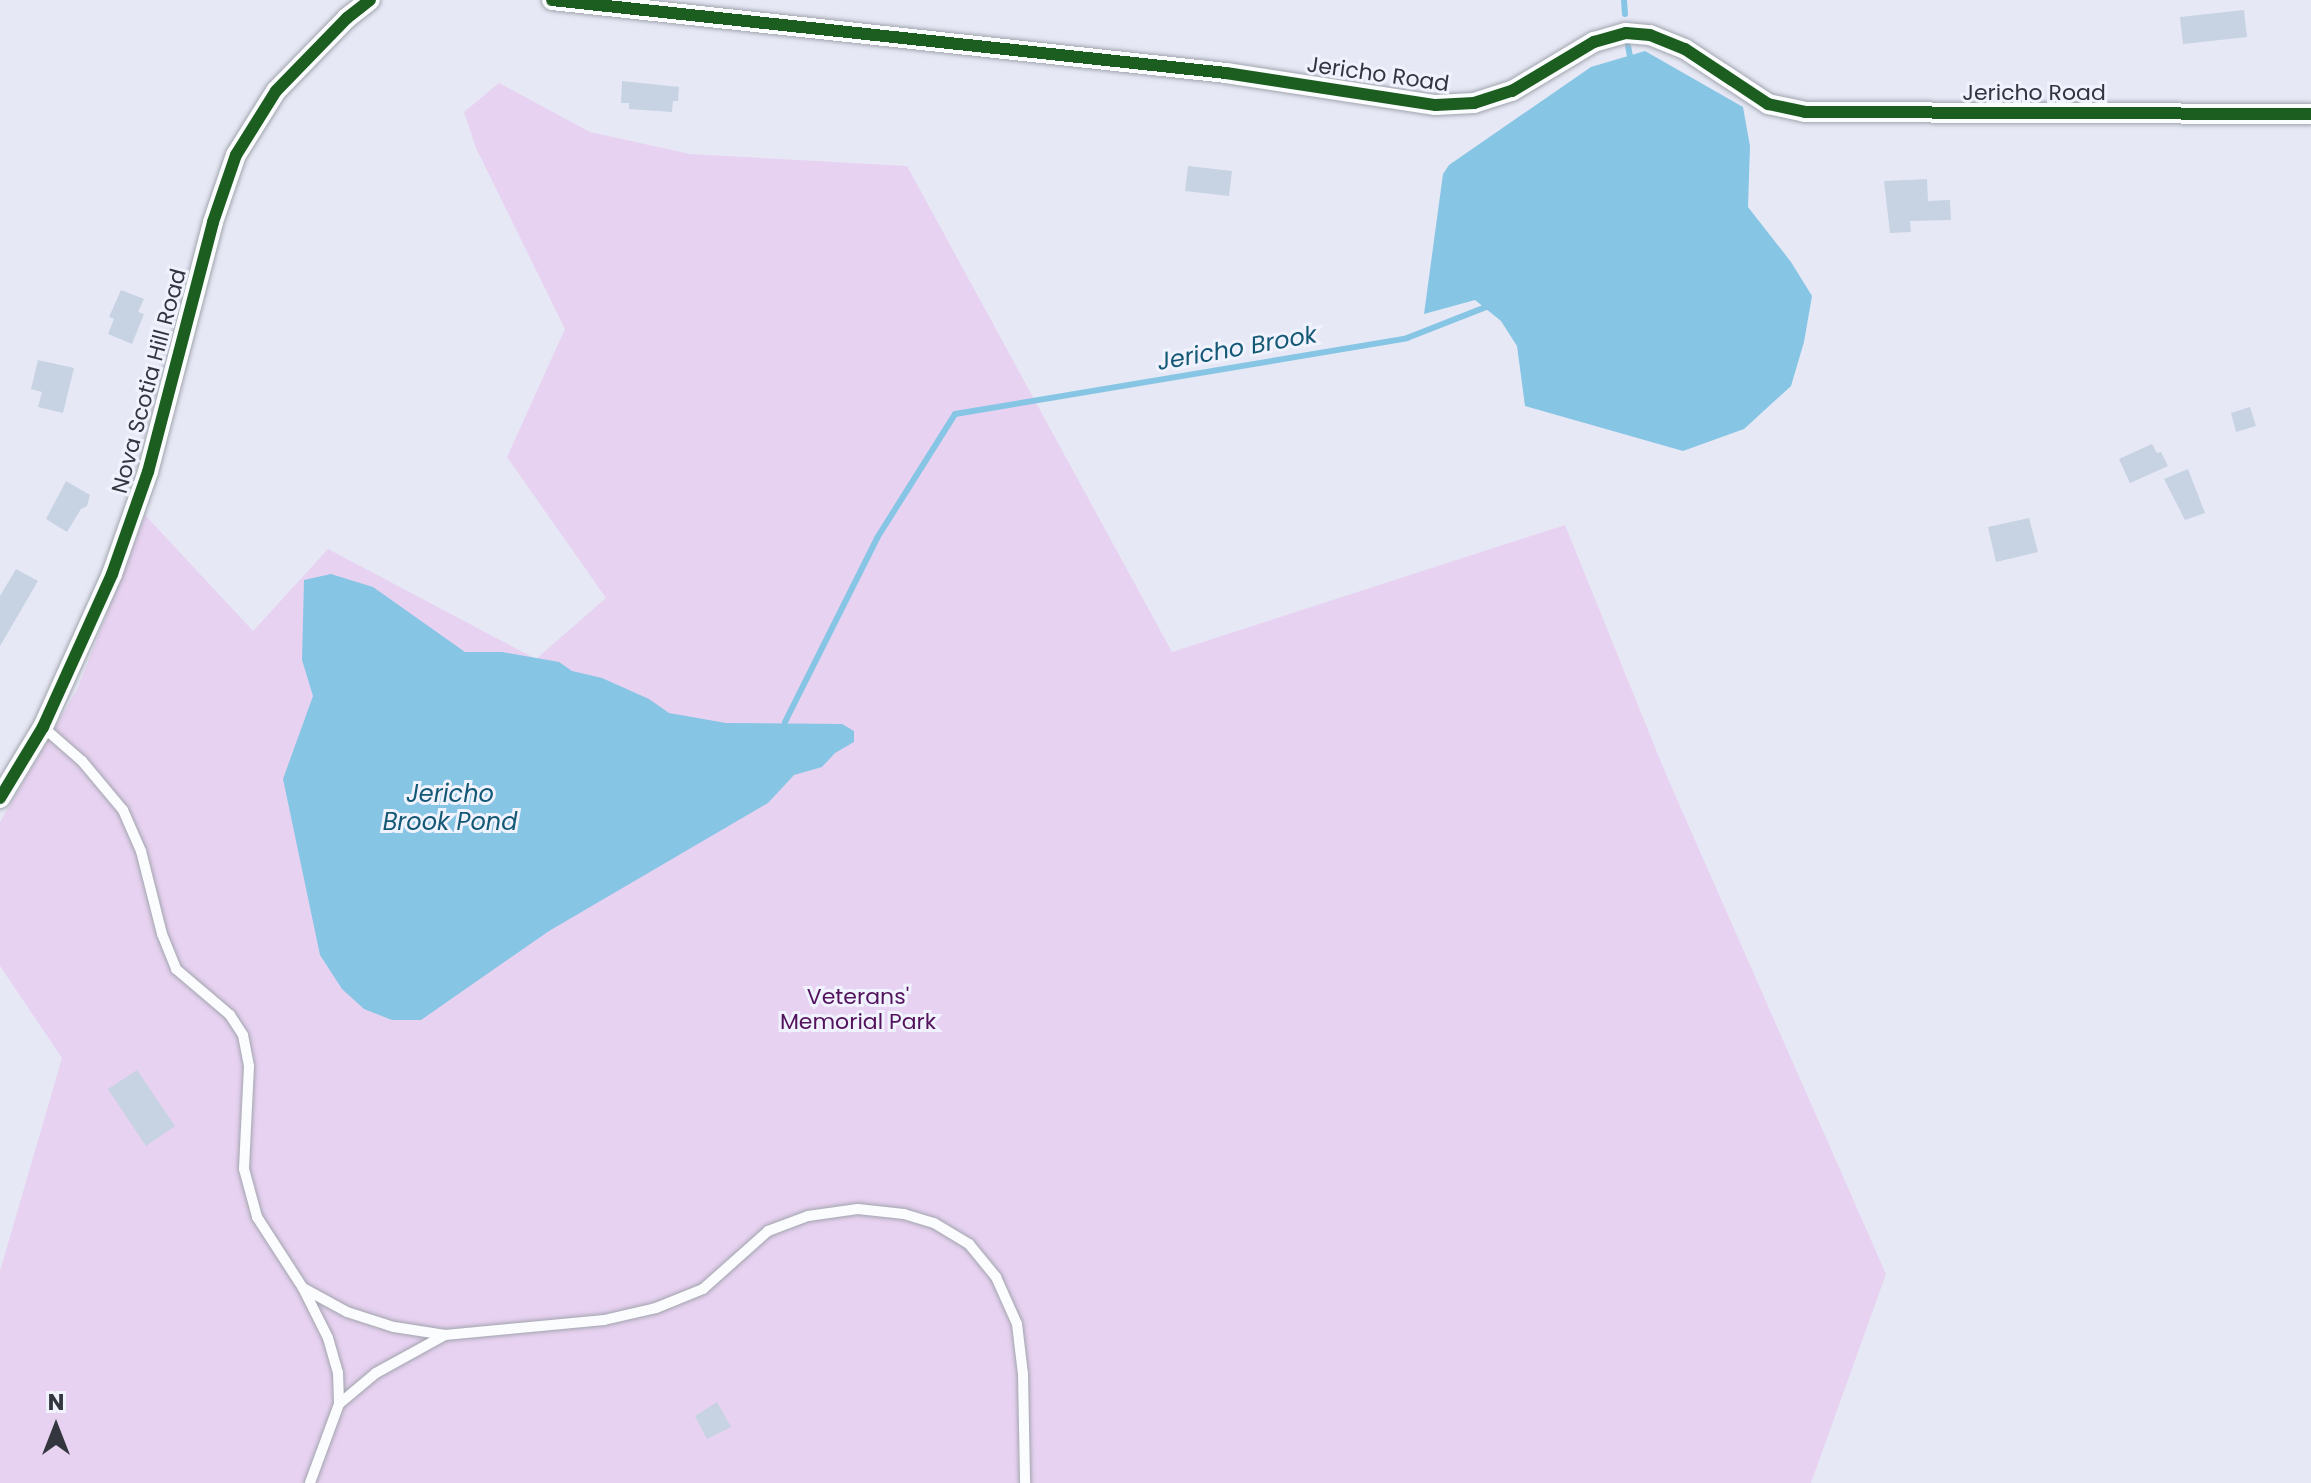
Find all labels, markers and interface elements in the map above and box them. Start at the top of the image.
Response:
street label: Jericho Road [1305,51,1451,97]
street label: Jericho Road [1962,80,2106,106]
street label: Nova Scotia Hill Road [106,266,192,496]
water label: Jericho Brook [1155,320,1319,376]
water label: Jericho Brook Pond [383,780,517,836]
park label: Veterans' Memorial Park [780,983,936,1034]
north arrow [16,1387,96,1467]
text: N [48,1387,64,1418]

